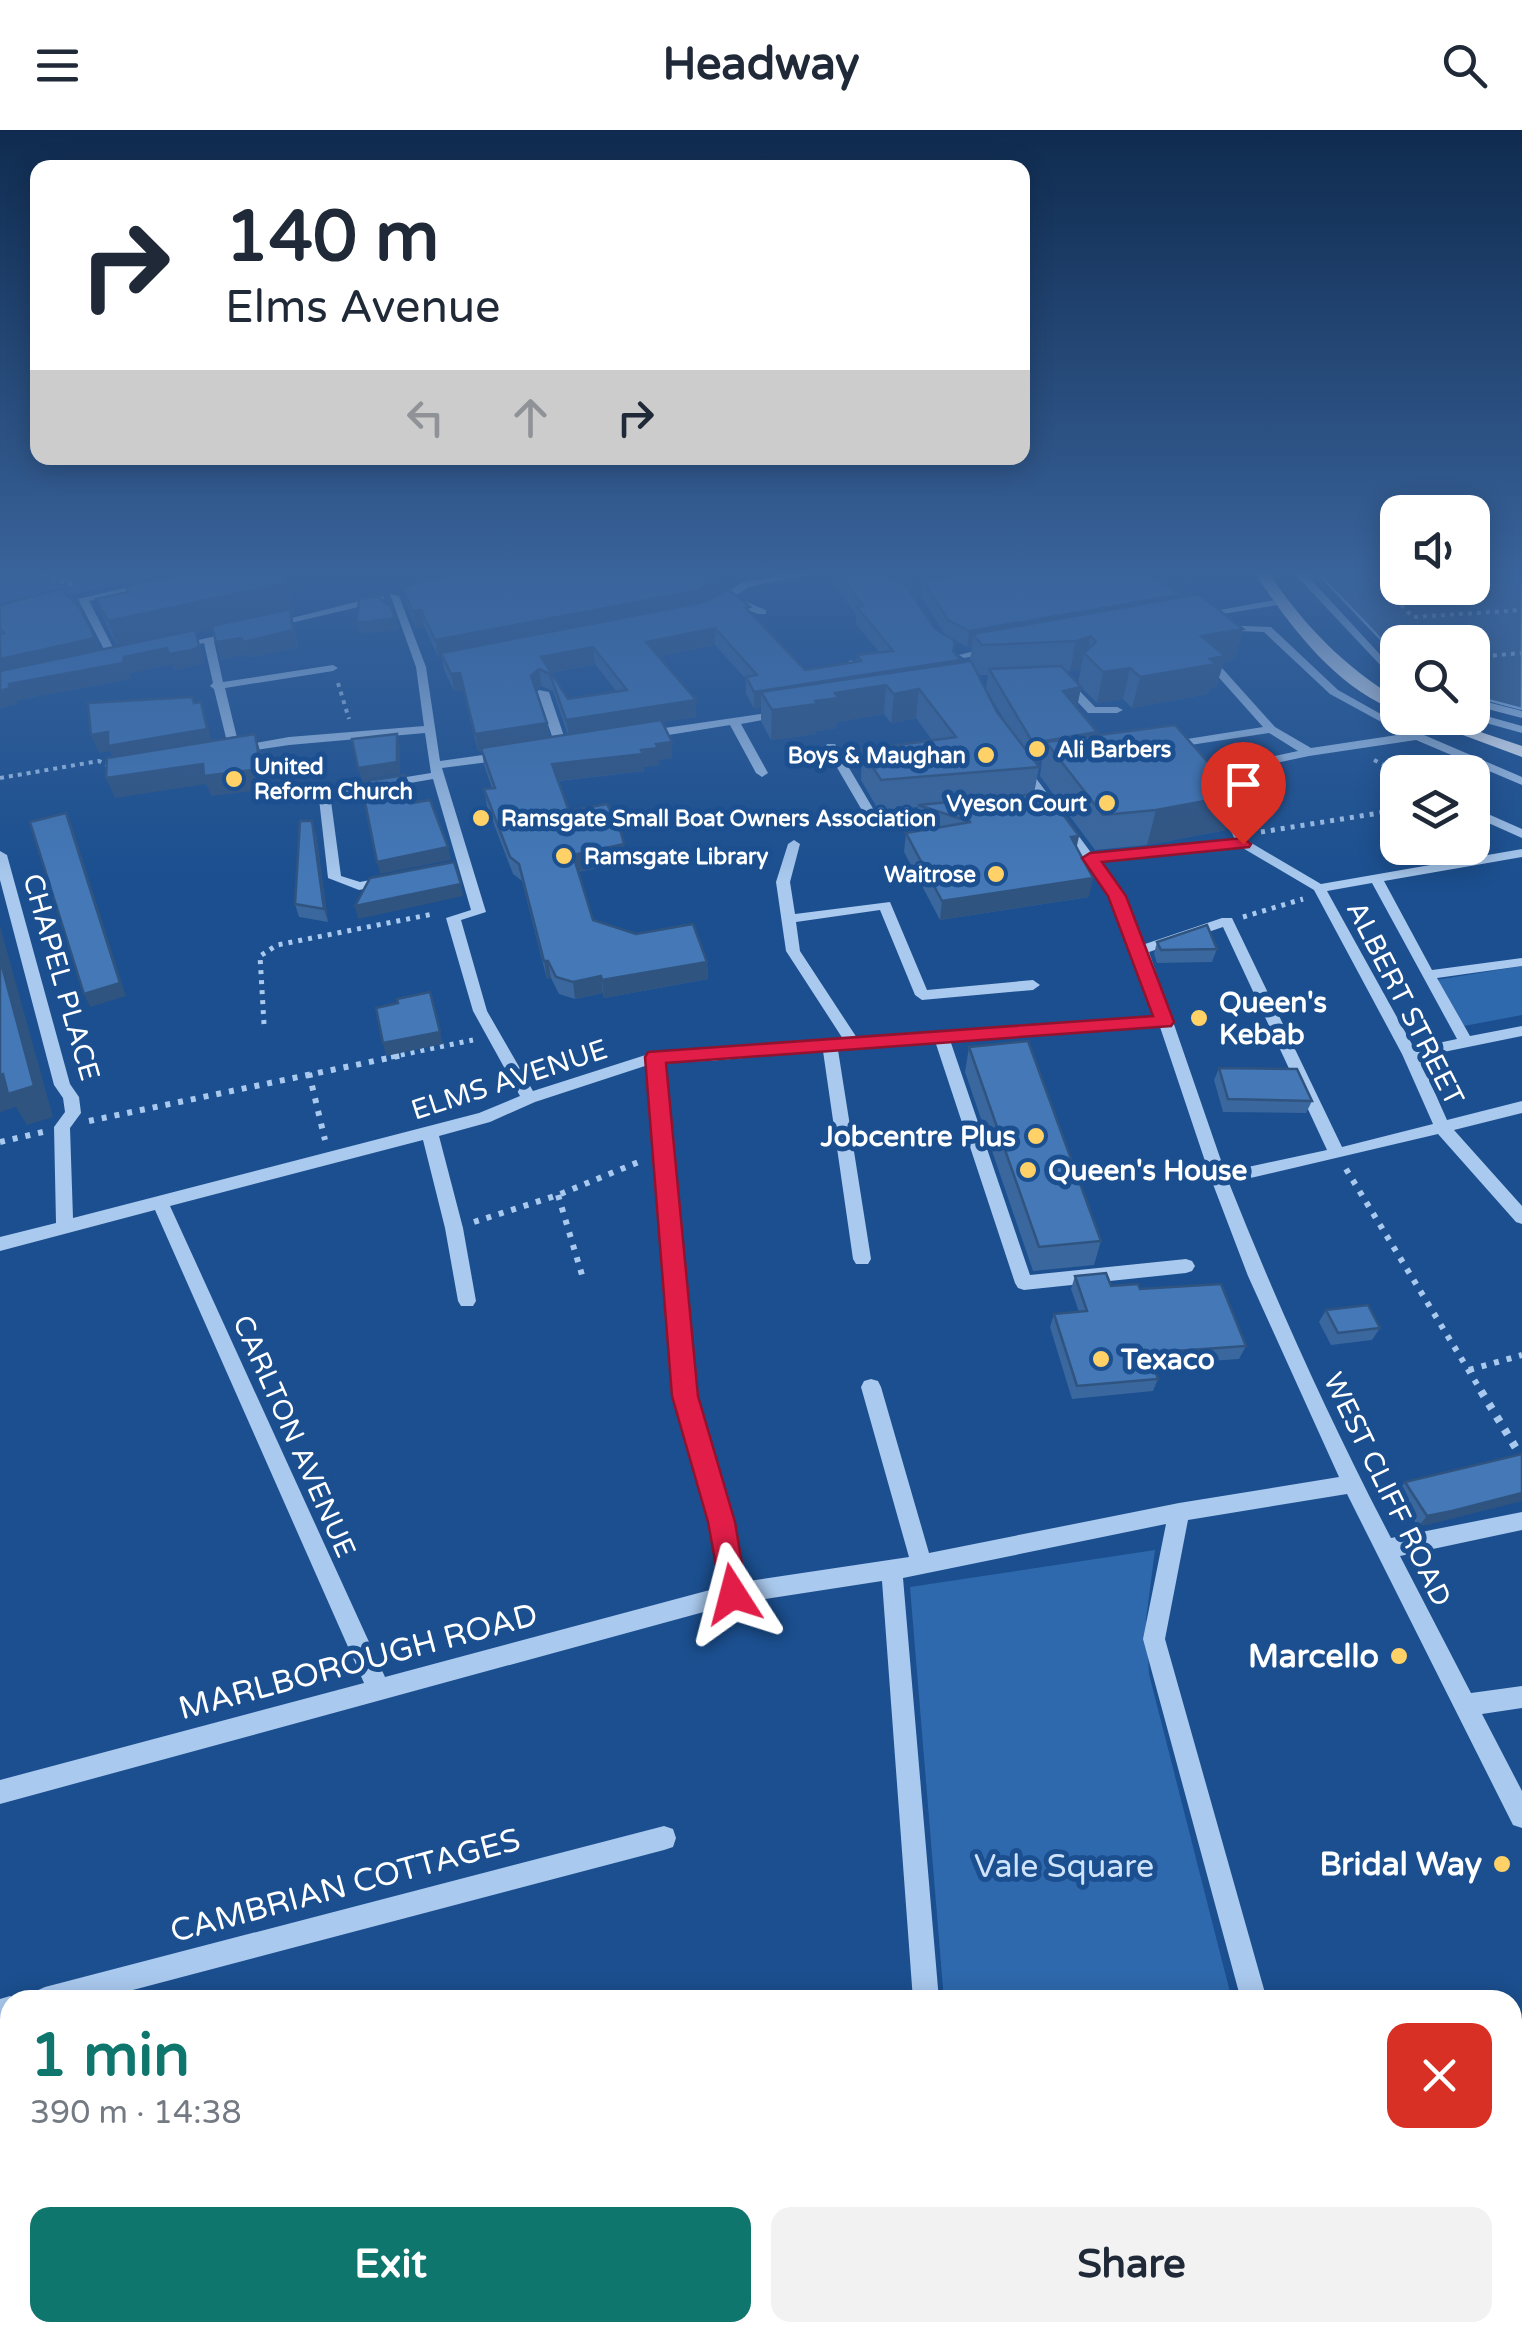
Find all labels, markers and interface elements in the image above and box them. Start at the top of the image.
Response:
icon: menu [30,38,85,93]
text: Headway [663,38,859,92]
icon: search [1437,38,1492,93]
text: 140 m [225,196,439,280]
icon: right [60,200,190,330]
text: Elms Avenue [225,281,501,335]
icon: left [398,390,453,445]
icon: ahead [503,390,558,445]
icon: right [608,390,663,445]
map controls [1380,495,1490,865]
button: sound [1380,495,1490,605]
button: search [1380,625,1490,735]
place label: Ali Barbers [1057,737,1172,763]
marker: Ali Barbers [1026,738,1048,760]
pin [1201,742,1286,845]
place label: Boys & Maughan [788,743,966,769]
marker: Boys & Maughan [975,744,997,766]
place label: United Reform Church [254,754,413,805]
button: layers [1380,755,1490,865]
icon: arrive [1216,757,1271,812]
marker: United Reform Church [223,768,245,790]
place label: Vyeson Court [946,791,1088,817]
marker: Vyeson Court [1096,792,1118,814]
place label: Ramsgate Small Boat Owners Association [501,806,936,832]
marker: Ramsgate Small Boat Owners Association [470,807,492,829]
place label: Ramsgate Library [584,844,768,870]
marker: Ramsgate Library [553,845,575,867]
place label: Waitrose [884,862,976,888]
marker: Waitrose [985,863,1007,885]
street label: CHAPEL PLACE [15,870,107,1085]
street label: ALBERT STREET [1339,896,1471,1111]
place label: Queen's Kebab [1219,986,1327,1052]
marker: Queen's Kebab [1188,1007,1210,1029]
street label: ELMS AVENUE [407,1032,612,1128]
place label: Jobcentre Plus [820,1120,1016,1154]
marker: Jobcentre Plus [1025,1125,1047,1147]
place label: Queen's House [1048,1154,1248,1188]
marker: Queen's House [1017,1159,1039,1181]
street label: CARLTON AVENUE [225,1310,363,1563]
place label: Texaco [1120,1343,1215,1377]
marker: Texaco [1090,1348,1112,1370]
street label: WEST CLIFF ROAD [1316,1367,1458,1612]
position arrow [681,1542,785,1646]
street label: MARLBOROUGH ROAD [175,1596,542,1728]
place label: Marcello [1248,1638,1379,1676]
marker: Marcello [1388,1645,1410,1667]
street label: CAMBRIAN COTTAGES [166,1821,524,1951]
place label: Bridal Way [1319,1846,1482,1884]
park label: Vale Square [974,1848,1154,1886]
marker: Bridal Way [1491,1853,1513,1875]
text: 1 min [30,2020,190,2092]
button: close [1387,2023,1492,2128]
text: 390 m · 14:38 [30,2094,242,2132]
button: Exit [30,2207,751,2322]
button: Share [771,2207,1492,2322]

